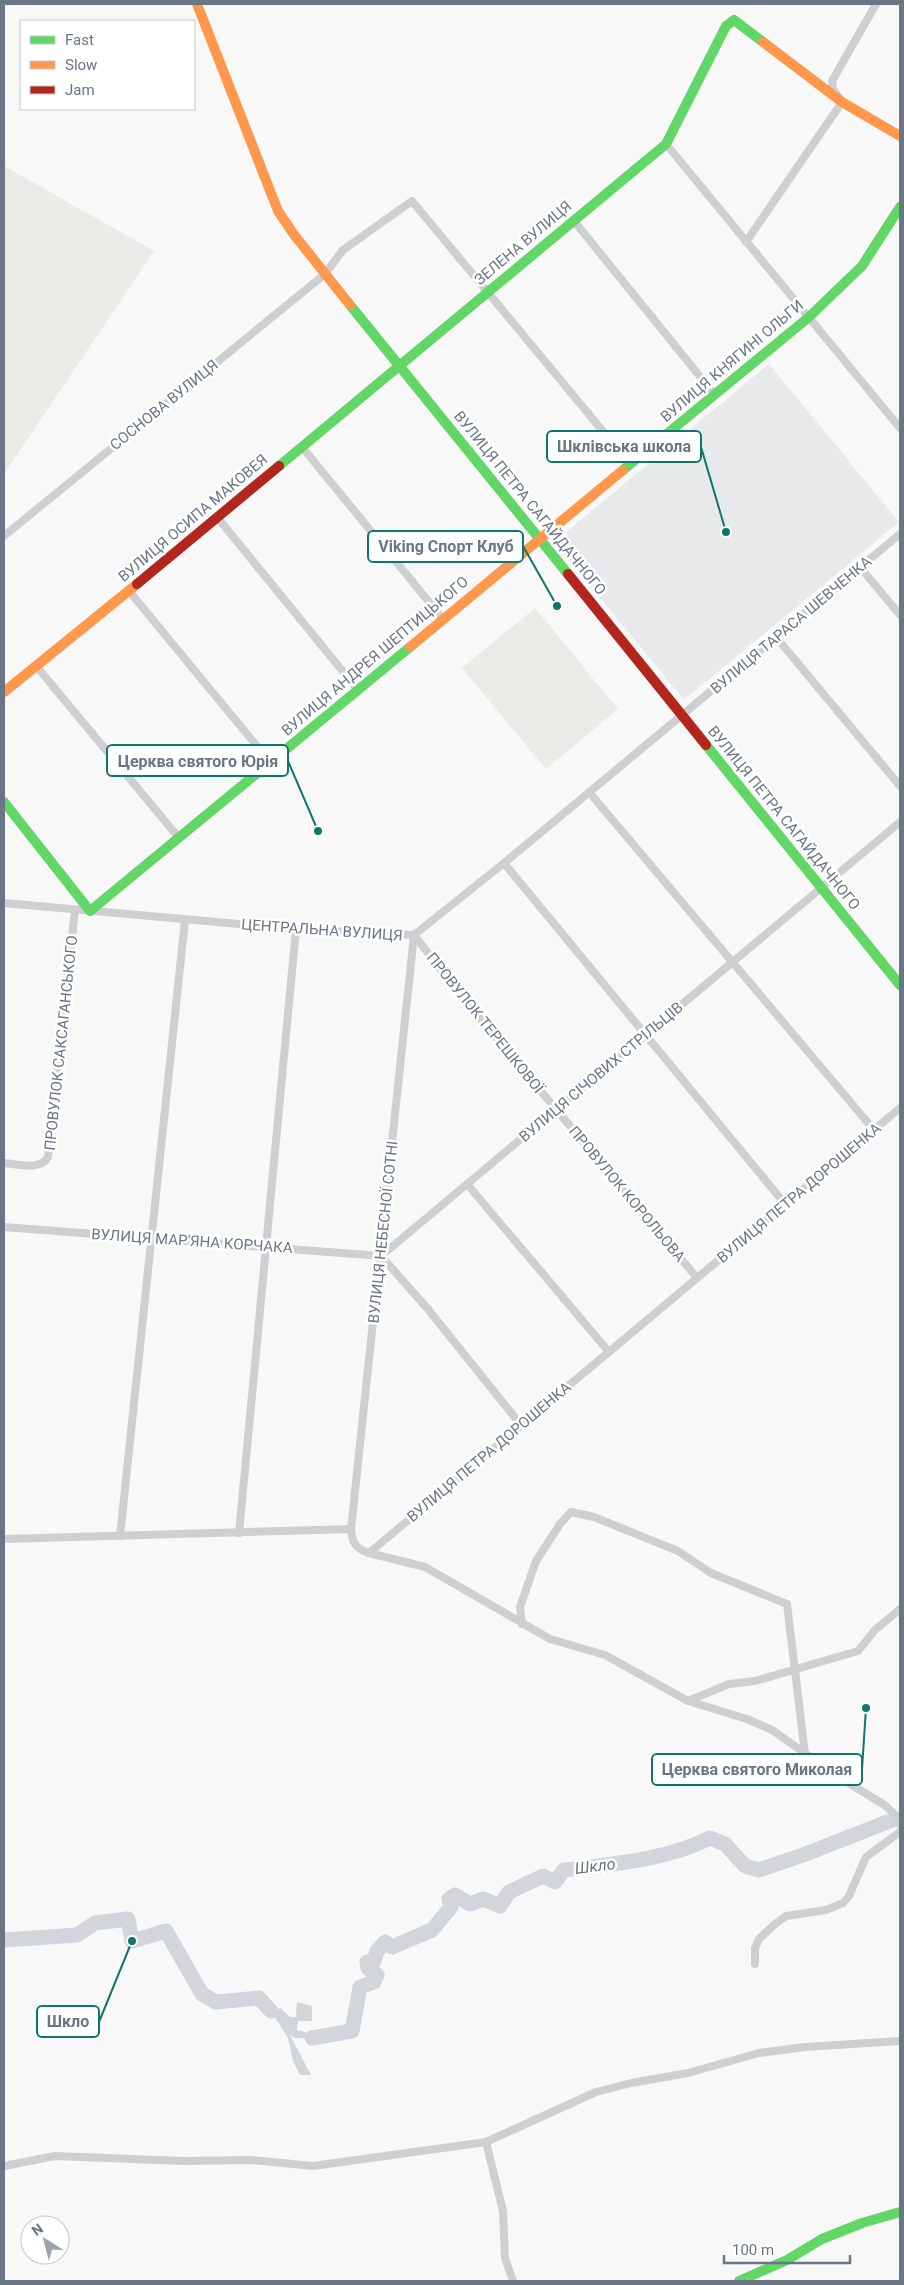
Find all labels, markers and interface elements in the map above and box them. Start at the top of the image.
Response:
legend [20,20,195,110]
text: Fast [65,31,94,49]
text: Slow [65,56,97,74]
text: Jam [65,81,95,99]
street label: ЗЕЛЕНА ВУЛИЦЯ [471,197,575,289]
street label: ВУЛИЦЯ КНЯГИНІ ОЛЬГИ [657,296,807,426]
street label: СОСНОВА ВУЛИЦЯ [106,356,222,454]
street label: ВУЛИЦЯ ПЕТРА САГАЙДАЧНОГО [450,407,610,599]
callout: Шклівська школа [547,431,701,462]
text: Шклівська школа [557,437,691,456]
street label: ВУЛИЦЯ ОСИПА МАКОВЕЯ [115,450,271,586]
callout: Viking Спорт Клуб [368,531,523,562]
text: Viking Спорт Клуб [378,537,514,556]
street label: ВУЛИЦЯ ТАРАСА ШЕВЧЕНКА [707,552,875,697]
street label: ВУЛИЦЯ АНДРЕЯ ШЕПТИЦЬКОГО [278,573,472,739]
street label: ВУЛИЦЯ ПЕТРА САГАЙДАЧНОГО [704,722,864,914]
callout: Церква святого Юрія [107,745,288,776]
text: Церква святого Юрія [118,752,278,771]
street label: ЦЕНТРАЛЬНА ВУЛИЦЯ [241,915,403,945]
street label: ПРОВУЛОК САКСАГАНСЬКОГО [41,935,81,1151]
street label: ПРОВУЛОК ТЕРЕШКОВОЇ [423,949,548,1098]
street label: ВУЛИЦЯ СІЧОВИХ СТРІЛЬЦІВ [516,998,686,1146]
street label: ВУЛИЦЯ ПЕТРА ДОРОШЕНКА [714,1119,885,1267]
street label: ПРОВУЛОК КОРОЛЬОВА [565,1122,689,1266]
street label: ВУЛИЦЯ НЕБЕСНОЇ СОТНІ [364,1140,402,1324]
street label: ВУЛИЦЯ МАР'ЯНА КОРЧАКА [91,1225,293,1257]
street label: ВУЛИЦЯ ПЕТРА ДОРОШЕНКА [404,1378,575,1526]
callout: Церква святого Миколая [652,1754,862,1785]
text: Церква святого Миколая [662,1760,852,1779]
water label: Шкло [574,1854,617,1878]
callout: Шкло [37,2006,99,2037]
text: Шкло [47,2012,89,2031]
north arrow [20,2215,70,2265]
text: N [29,2220,46,2239]
scale bar [724,2232,850,2264]
text: 100 m [732,2241,774,2259]

